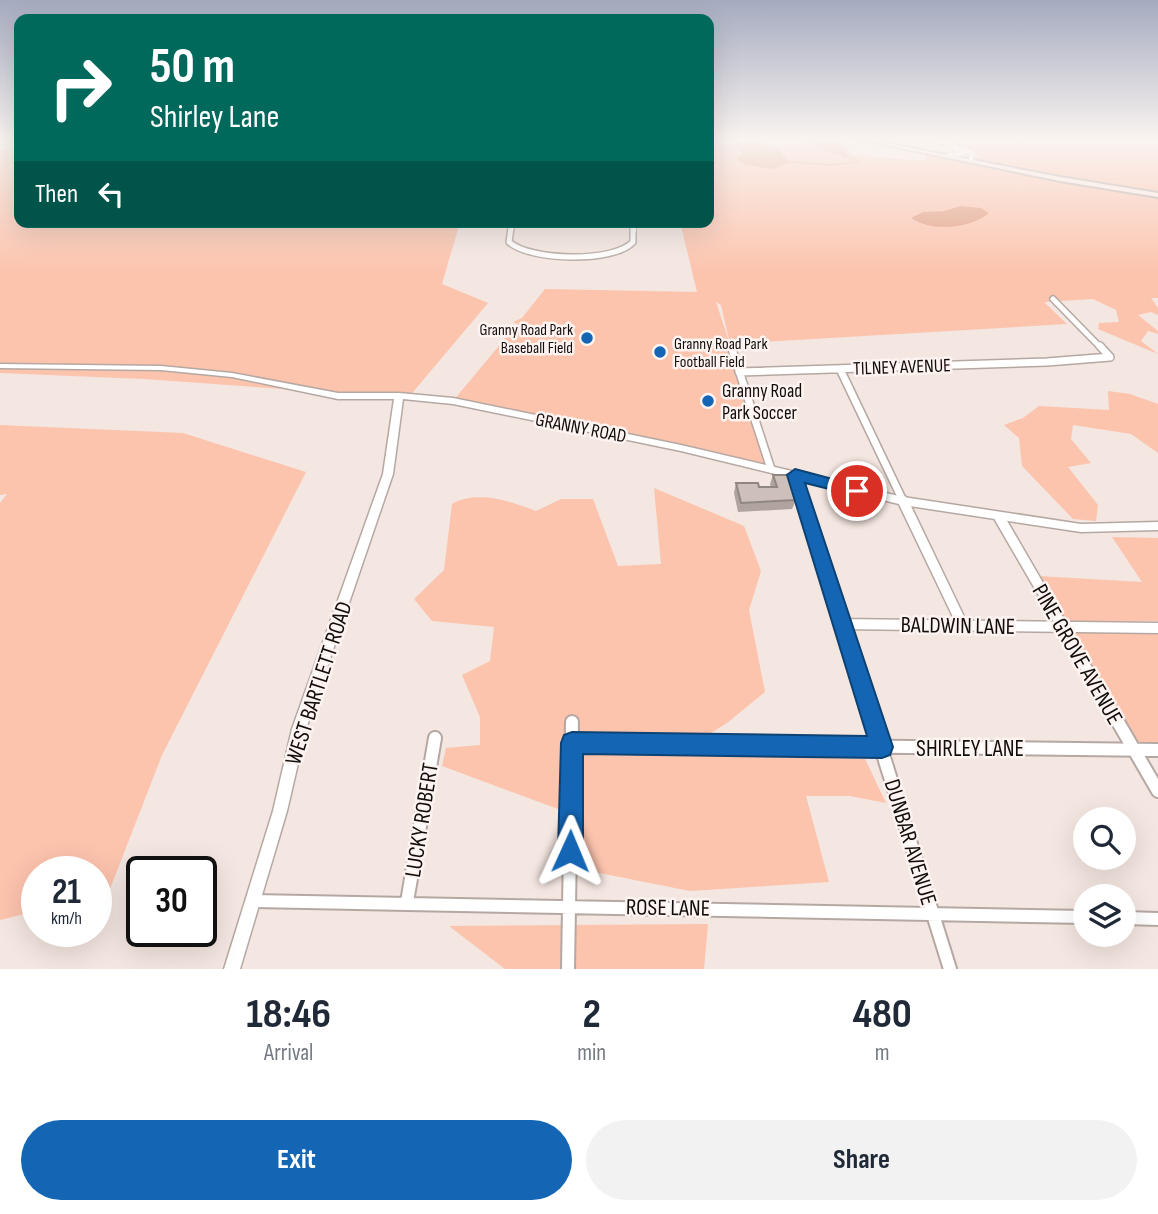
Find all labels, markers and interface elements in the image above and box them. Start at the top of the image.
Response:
text: 50 m [150,38,235,97]
icon: right [35,42,126,133]
text: Shirley Lane [150,98,279,137]
icon: left [92,175,130,213]
text: Then [35,179,78,210]
place label: Granny Road Park Baseball Field [480,321,573,358]
marker: Granny Road Park Baseball Field [579,330,595,346]
place label: Granny Road Park Football Field [674,335,768,372]
marker: Granny Road Park Football Field [652,344,668,360]
street label: TILNEY AVENUE [853,354,951,381]
place label: Granny Road Park Soccer [722,380,802,425]
marker: Granny Road Park Soccer [700,393,716,409]
street label: GRANNY ROAD [533,408,628,449]
pin [827,461,887,521]
icon: arrive [838,472,876,510]
street label: PINE GROVE AVENUE [1026,579,1129,730]
street label: WEST BARTLETT ROAD [279,598,359,769]
street label: BALDWIN LANE [900,611,1015,641]
street label: SHIRLEY LANE [916,735,1024,763]
street label: LUCKY ROBERT [399,761,445,879]
street label: DUNBAR AVENUE [878,776,942,909]
map controls [1073,807,1136,947]
button: search [1073,807,1136,870]
position arrow [533,814,607,888]
speed limit sign: 30 [126,856,217,947]
text: 21 [52,871,81,914]
button: layers [1073,884,1136,947]
street label: ROSE LANE [626,893,710,923]
text: km/h [51,908,82,929]
text: 18:46 [246,989,331,1040]
text: 2 [583,989,601,1040]
text: 480 [852,989,912,1040]
text: Arrival [264,1039,313,1067]
text: min [577,1039,606,1067]
text: m [875,1039,889,1067]
button: Exit [21,1120,572,1200]
button: Share [586,1120,1137,1200]

